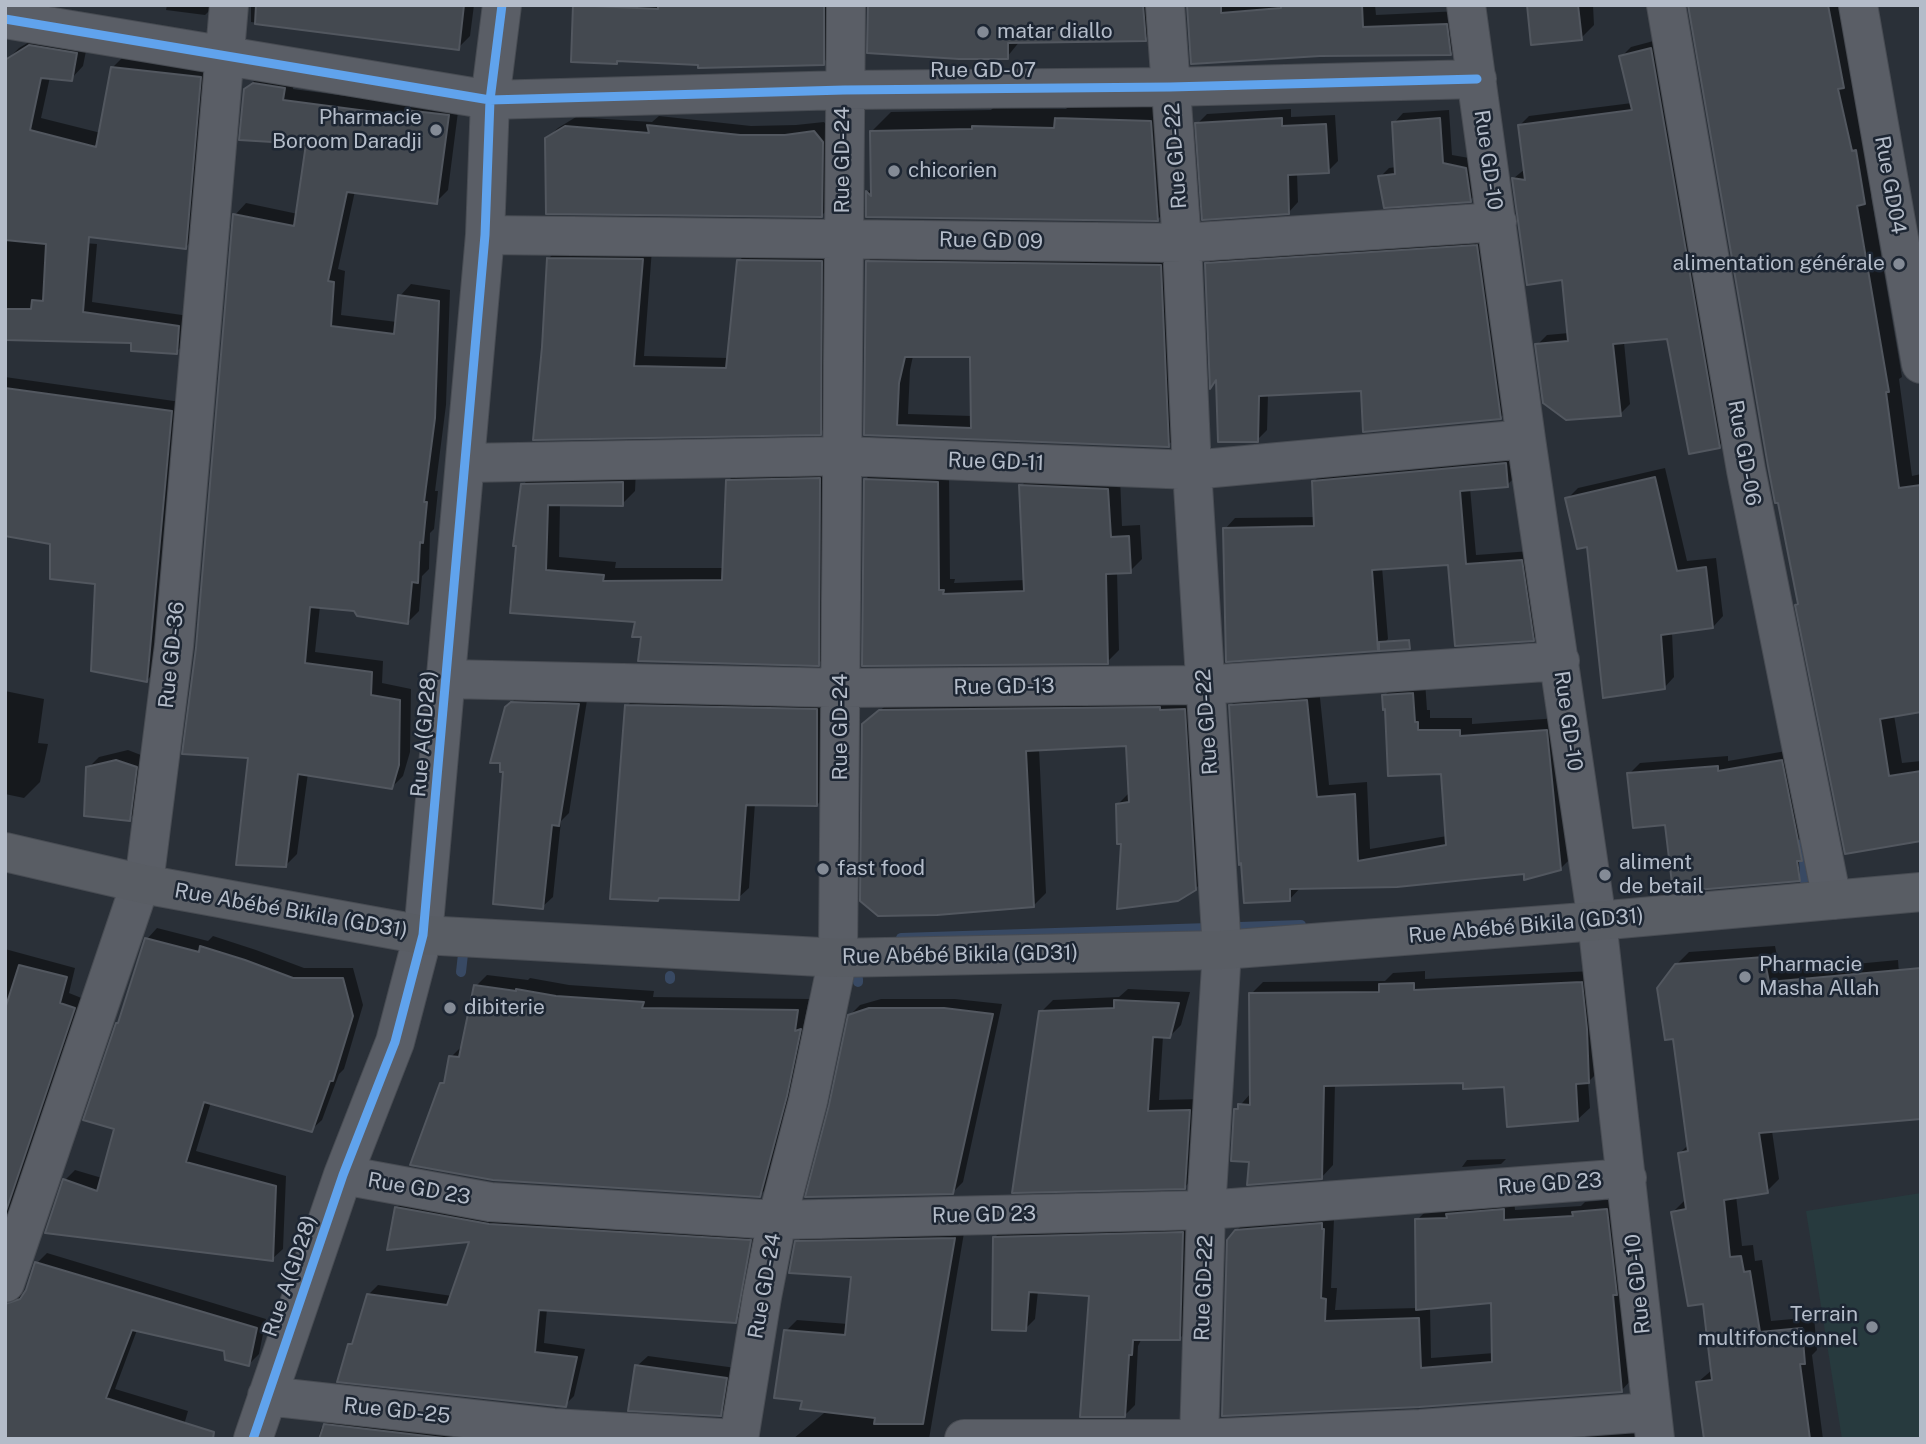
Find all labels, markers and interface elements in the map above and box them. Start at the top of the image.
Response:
place label: matar diallo [997,19,1113,45]
marker: matar diallo [975,24,991,40]
street label: Rue GD-07 [930,58,1036,84]
street label: Rue GD-22 [1160,102,1192,210]
place label: Pharmacie Boroom Daradji [272,105,422,155]
street label: Rue GD-24 [830,107,856,213]
street label: Rue GD-10 [1469,108,1507,212]
marker: Pharmacie Boroom Daradji [428,122,444,138]
street label: Rue GD04 [1869,134,1911,236]
place label: chicorien [908,158,997,184]
marker: chicorien [886,163,902,179]
street label: Rue GD 09 [939,227,1043,255]
place label: alimentation générale [1673,251,1885,277]
marker: alimentation générale [1891,256,1907,272]
street label: Rue GD-06 [1722,398,1766,508]
street label: Rue GD-11 [947,448,1045,476]
street label: Rue GD-36 [154,600,190,710]
street label: Rue GD-22 [1191,668,1223,776]
street label: Rue GD-10 [1549,669,1587,773]
street label: Rue A(GD28) [406,670,442,798]
street label: Rue GD-24 [828,674,854,780]
street label: Rue GD-13 [953,674,1055,700]
place label: aliment de betail [1619,850,1704,900]
place label: fast food [837,856,925,882]
marker: fast food [815,861,831,877]
marker: aliment de betail [1597,867,1613,883]
street label: Rue Abébé Bikila (GD31) [173,878,409,944]
street label: Rue Abébé Bikila (GD31) [1407,903,1645,949]
street label: Rue Abébé Bikila (GD31) [842,940,1078,970]
place label: Pharmacie Masha Allah [1759,952,1879,1002]
marker: Pharmacie Masha Allah [1737,969,1753,985]
place label: dibiterie [464,995,545,1021]
marker: dibiterie [442,1000,458,1016]
street label: Rue GD 23 [366,1168,472,1210]
street label: Rue GD 23 [1497,1168,1603,1200]
street label: Rue GD 23 [932,1201,1036,1229]
street label: Rue A(GD28) [257,1212,323,1340]
street label: Rue GD-24 [743,1231,787,1341]
street label: Rue GD-10 [1620,1233,1656,1335]
street label: Rue GD-22 [1190,1235,1218,1341]
place label: Terrain multifonctionnel [1698,1302,1858,1352]
marker: Terrain multifonctionnel [1864,1319,1880,1335]
street label: Rue GD-25 [342,1393,452,1429]

